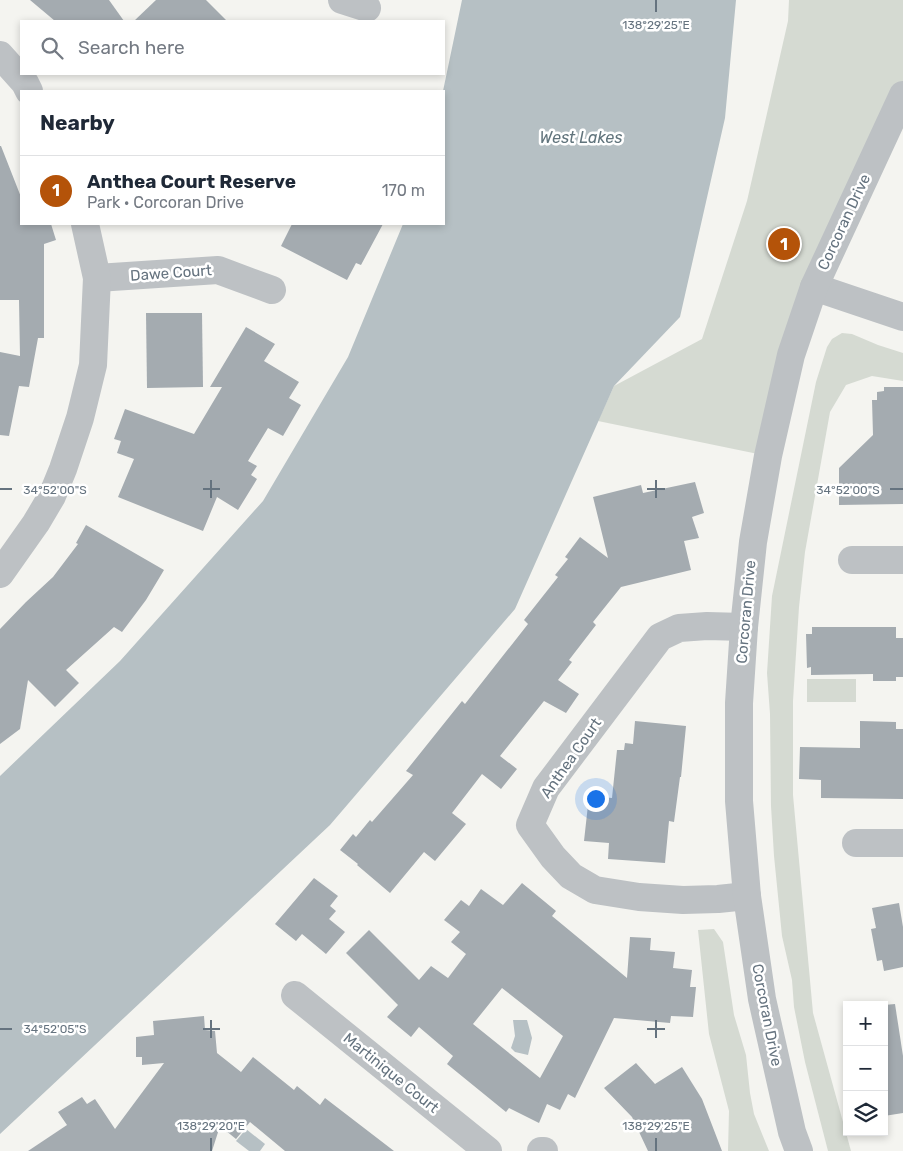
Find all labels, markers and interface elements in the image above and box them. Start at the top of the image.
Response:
text: 138°29'25"E [622,18,690,32]
search box [20,20,445,75]
icon: search [38,34,66,62]
text: Search here [78,36,185,59]
text: Nearby [40,110,115,135]
water label: West Lakes [540,128,622,147]
text: Anthea Court Reserve [87,170,296,193]
street label: Corcoran Drive [814,171,874,273]
text: 1 [52,181,60,200]
text: 170 m [382,181,425,200]
text: Park · Corcoran Drive [87,193,244,212]
pin: 1 [768,225,800,263]
street label: Dawe Court [130,261,212,285]
text: 34°52'00"S [23,483,87,497]
text: 34°52'00"S [816,483,880,497]
street label: Corcoran Drive [733,560,759,664]
street label: Anthea Court [537,714,605,801]
your location [583,786,609,812]
street label: Corcoran Drive [748,962,786,1068]
map controls [843,1001,888,1136]
button: + [843,1001,888,1046]
text: 34°52'05"S [24,1022,86,1036]
street label: Martinique Court [340,1029,442,1117]
button: − [843,1046,888,1091]
button: layers [843,1091,888,1136]
text: 138°29'20"E [177,1119,245,1133]
text: 138°29'25"E [622,1119,690,1133]

